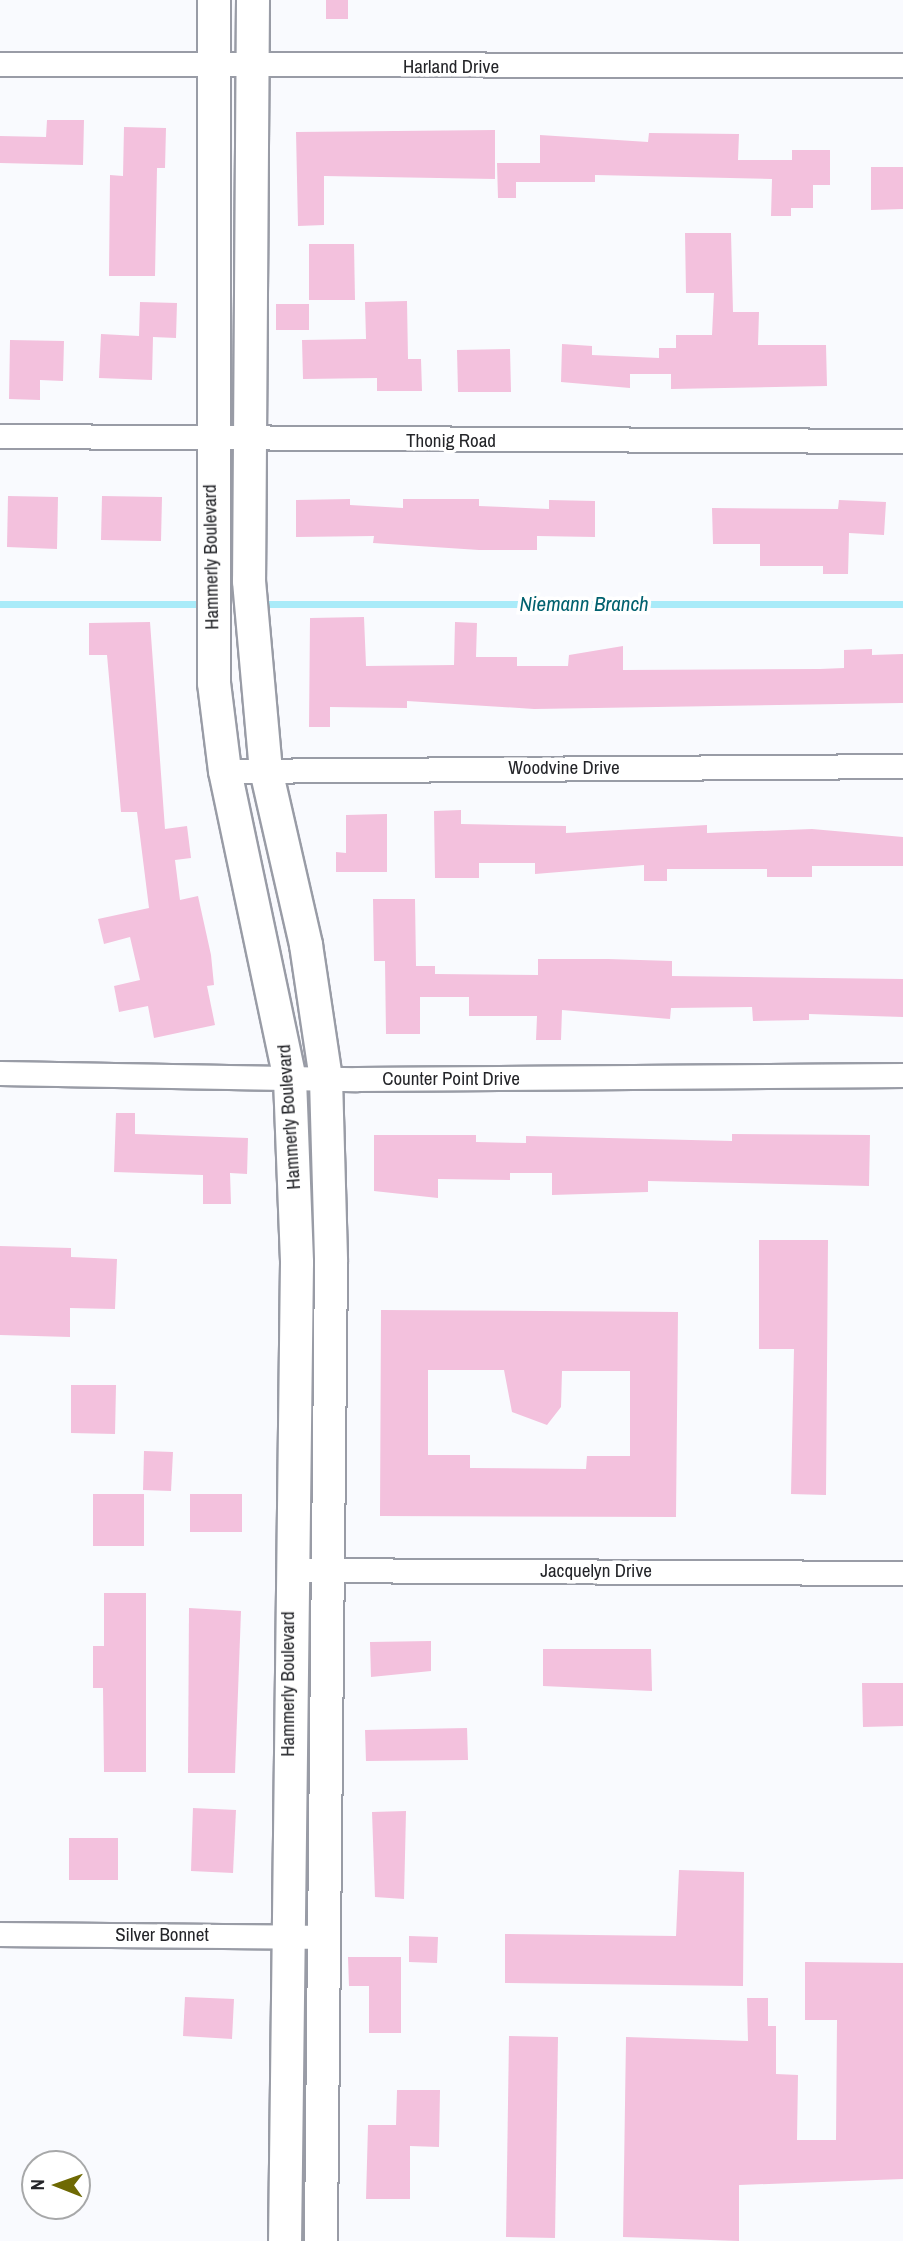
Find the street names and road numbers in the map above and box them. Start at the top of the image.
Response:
street label: Harland Drive [403,56,499,78]
street label: Thonig Road [406,430,496,452]
street label: Hammerly Boulevard [198,484,224,630]
street label: Woodvine Drive [508,757,620,779]
street label: Hammerly Boulevard [273,1044,305,1190]
street label: Counter Point Drive [382,1068,520,1090]
street label: Jacquelyn Drive [540,1560,652,1582]
street label: Hammerly Boulevard [277,1611,299,1757]
street label: Silver Bonnet [115,1924,209,1946]

